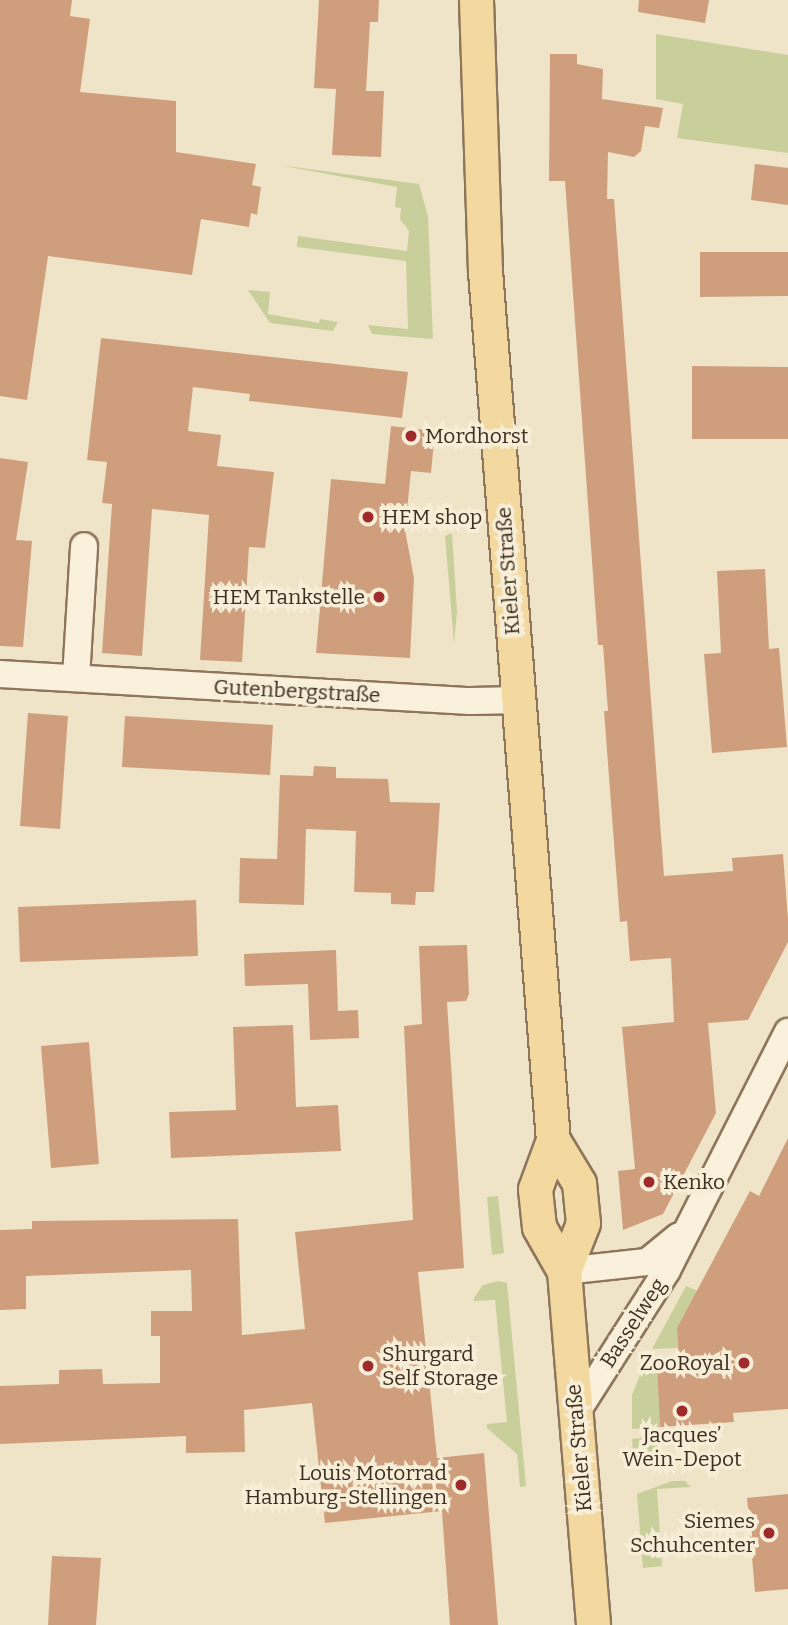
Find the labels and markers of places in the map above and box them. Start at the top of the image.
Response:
place label: Mordhorst [425,423,528,449]
marker: Mordhorst [403,428,419,444]
place label: HEM shop [382,504,482,530]
marker: HEM shop [360,509,376,525]
place label: HEM Tankstelle [213,584,365,610]
marker: HEM Tankstelle [371,589,387,605]
place label: Kenko [663,1169,725,1195]
marker: Kenko [641,1174,657,1190]
place label: Shurgard Self Storage [382,1341,498,1391]
place label: ZooRoyal [640,1350,730,1376]
marker: ZooRoyal [736,1355,752,1371]
marker: Shurgard Self Storage [360,1358,376,1374]
marker: Jacques’ Wein-Depot [674,1403,690,1419]
place label: Jacques’ Wein-Depot [622,1422,742,1472]
place label: Louis Motorrad Hamburg-Stellingen [245,1460,447,1510]
marker: Louis Motorrad Hamburg-Stellingen [453,1477,469,1493]
place label: Siemes Schuhcenter [630,1508,755,1558]
marker: Siemes Schuhcenter [761,1525,777,1541]

